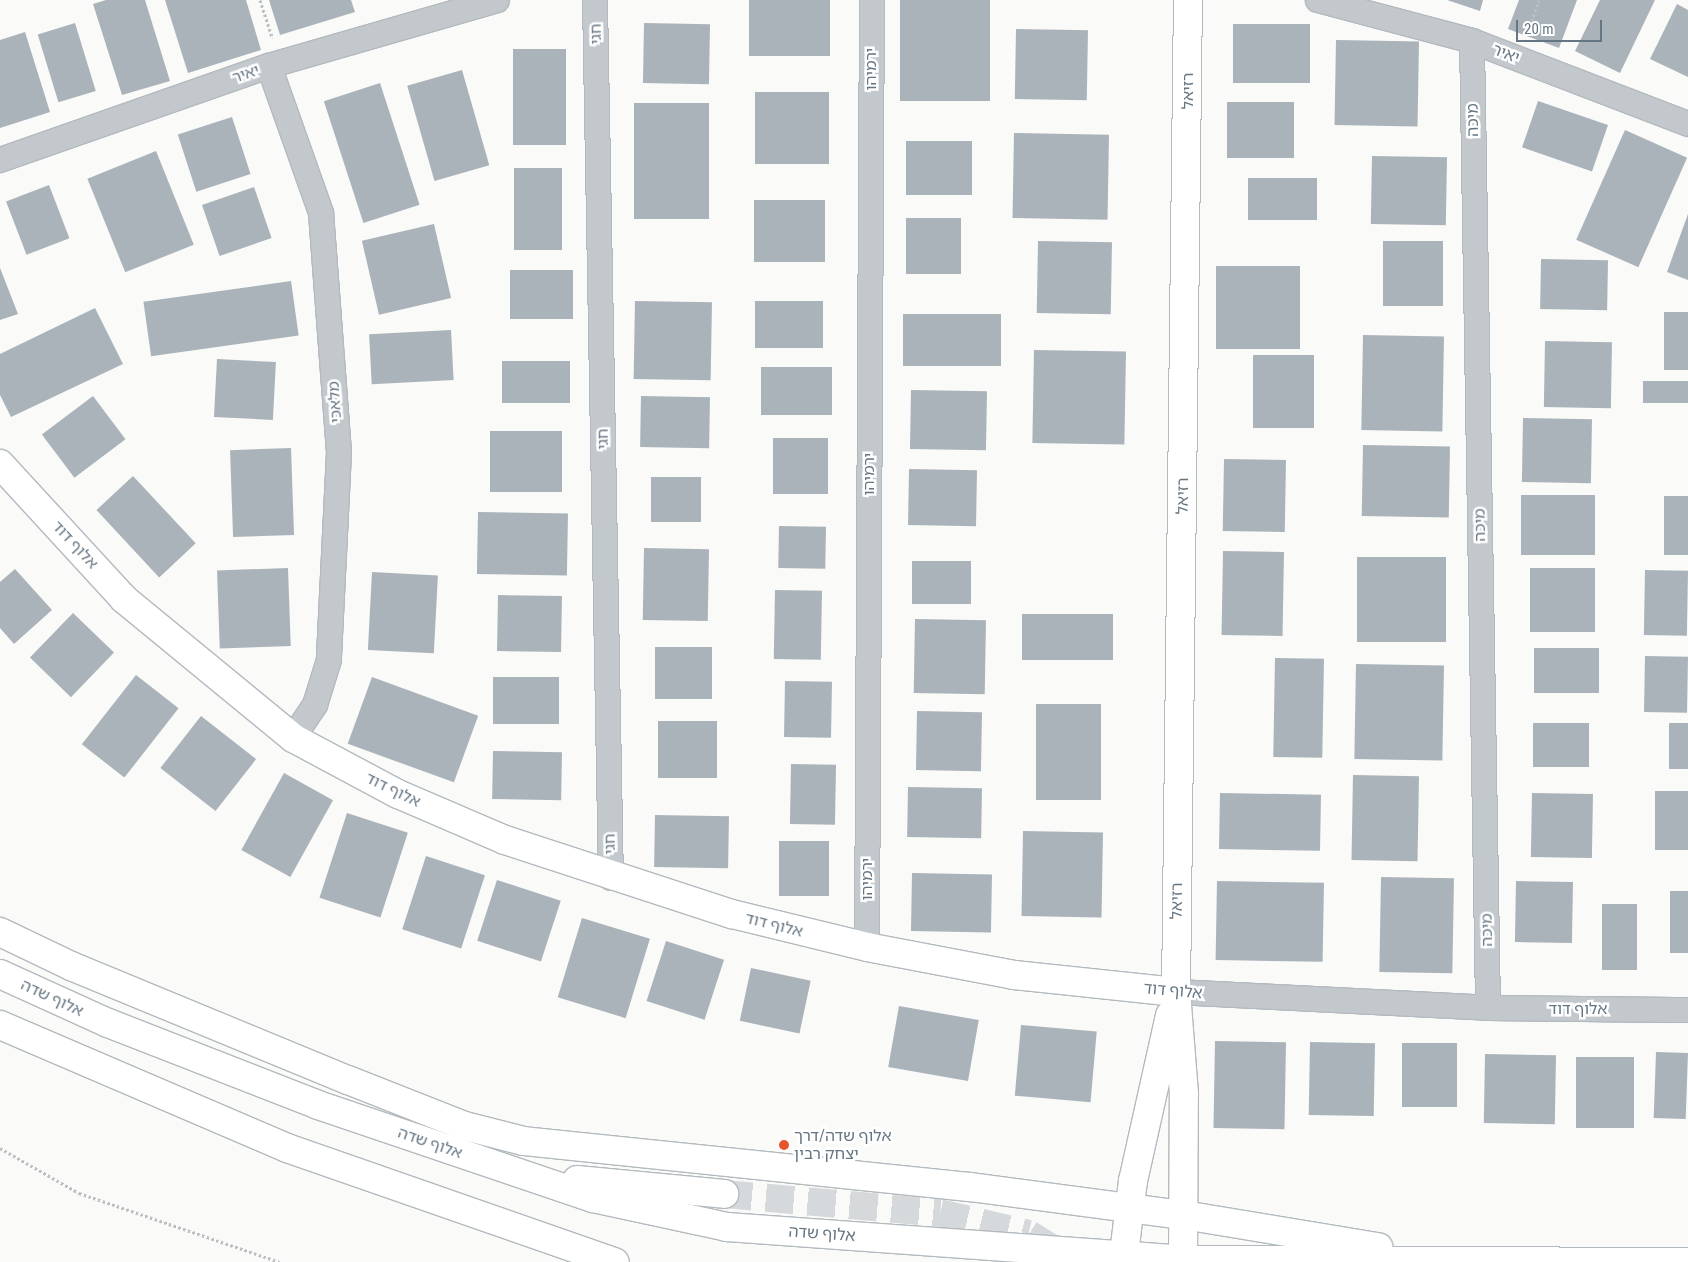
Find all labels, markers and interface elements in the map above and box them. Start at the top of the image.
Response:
scale bar [1518,10,1604,42]
text: 20 m [1524,20,1554,38]
street label: חגי [586,23,606,45]
street label: יאיר [1490,40,1522,68]
street label: ירמיהו [861,48,881,90]
street label: יאיר [230,60,262,88]
street label: רזיאל [1178,73,1198,109]
street label: מיכה [1463,103,1483,137]
street label: מלאכי [324,380,346,424]
street label: חגי [593,428,613,450]
street label: ירמיהו [859,453,879,495]
street label: רזיאל [1173,477,1193,515]
street label: מיכה [1470,508,1490,542]
street label: אלוף דוד [48,517,102,573]
street label: אלוף דוד [362,768,424,812]
street label: חגי [600,833,620,855]
street label: ירמיהו [857,858,877,900]
street label: רזיאל [1167,882,1187,920]
street label: אלוף דוד [743,909,805,941]
street label: מיכה [1477,913,1497,947]
street label: אלוף שדה [18,975,86,1021]
street label: אלוף דוד [1143,979,1203,1003]
street label: אלוף דוד [1549,999,1607,1019]
street label: אלוף שדה [395,1123,465,1163]
place label: אלוף שדה/דרך יצחק רבין [794,1126,892,1164]
marker: אלוף שדה/דרך יצחק רבין [778,1139,790,1151]
street label: אלוף שדה [788,1222,856,1246]

